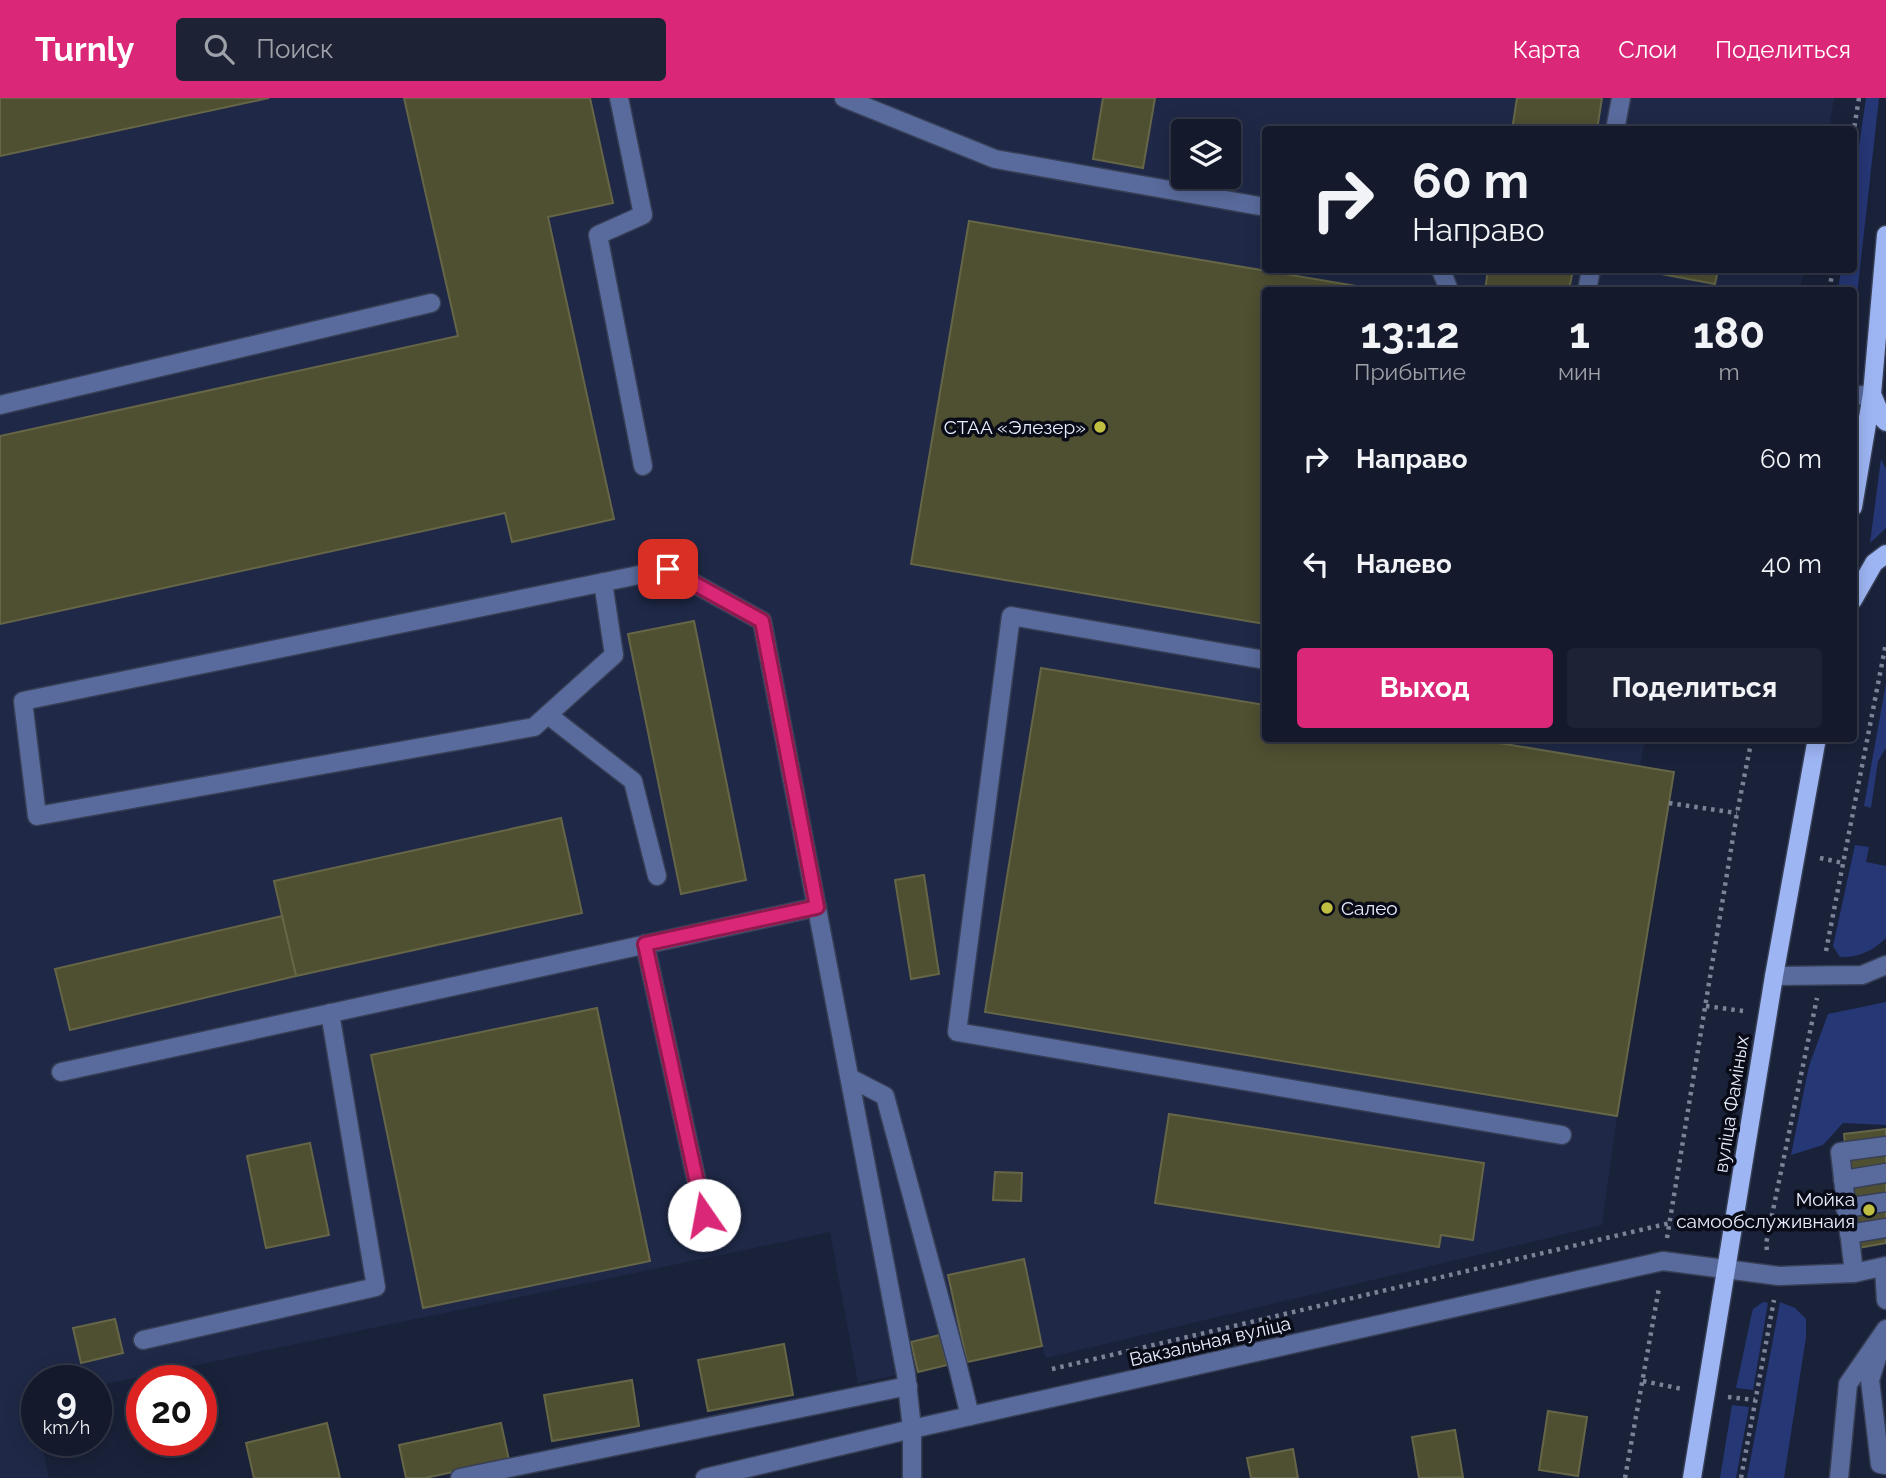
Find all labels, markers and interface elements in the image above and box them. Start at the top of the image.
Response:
search box [176,18,666,81]
text: Turnly [35,30,134,69]
icon: search [200,30,238,68]
text: Поиск [256,34,334,64]
text: Карта [1513,35,1580,64]
text: Слои [1618,35,1677,64]
text: Поделиться [1715,35,1851,64]
map controls [1171,119,1241,189]
button: layers [1171,119,1241,189]
text: 60 m [1412,152,1529,209]
icon: right [1297,154,1388,245]
text: Направо [1412,211,1544,248]
text: 13:12 [1360,309,1459,358]
text: 1 [1569,309,1590,358]
text: 180 [1693,309,1765,358]
text: Прибытие [1354,358,1466,385]
text: мин [1558,358,1601,385]
text: m [1718,358,1740,385]
place label: СТАА «Элезер» [944,416,1086,438]
marker: СТАА «Элезер» [1092,419,1108,435]
icon: right [1297,440,1335,478]
text: Направо [1356,444,1467,474]
text: 60 m [1760,444,1822,474]
pin [638,539,698,599]
icon: left [1297,545,1335,583]
text: Налево [1356,549,1452,579]
text: 40 m [1761,549,1822,579]
icon: arrive [649,550,687,588]
button: Выход [1297,648,1553,728]
button: Поделиться [1567,648,1822,728]
place label: Салео [1341,897,1398,919]
marker: Салео [1319,900,1335,916]
street label: вуліца Фаміных [1709,1034,1753,1174]
position arrow [667,1178,741,1252]
place label: Мойка самообслуживнаия [1676,1188,1855,1232]
marker: Мойка самообслуживнаия [1861,1202,1877,1218]
street label: Вакзальная вуліца [1127,1312,1293,1370]
speed limit sign: 20 [126,1365,217,1456]
text: 9 [56,1381,77,1422]
text: km/h [43,1417,90,1438]

